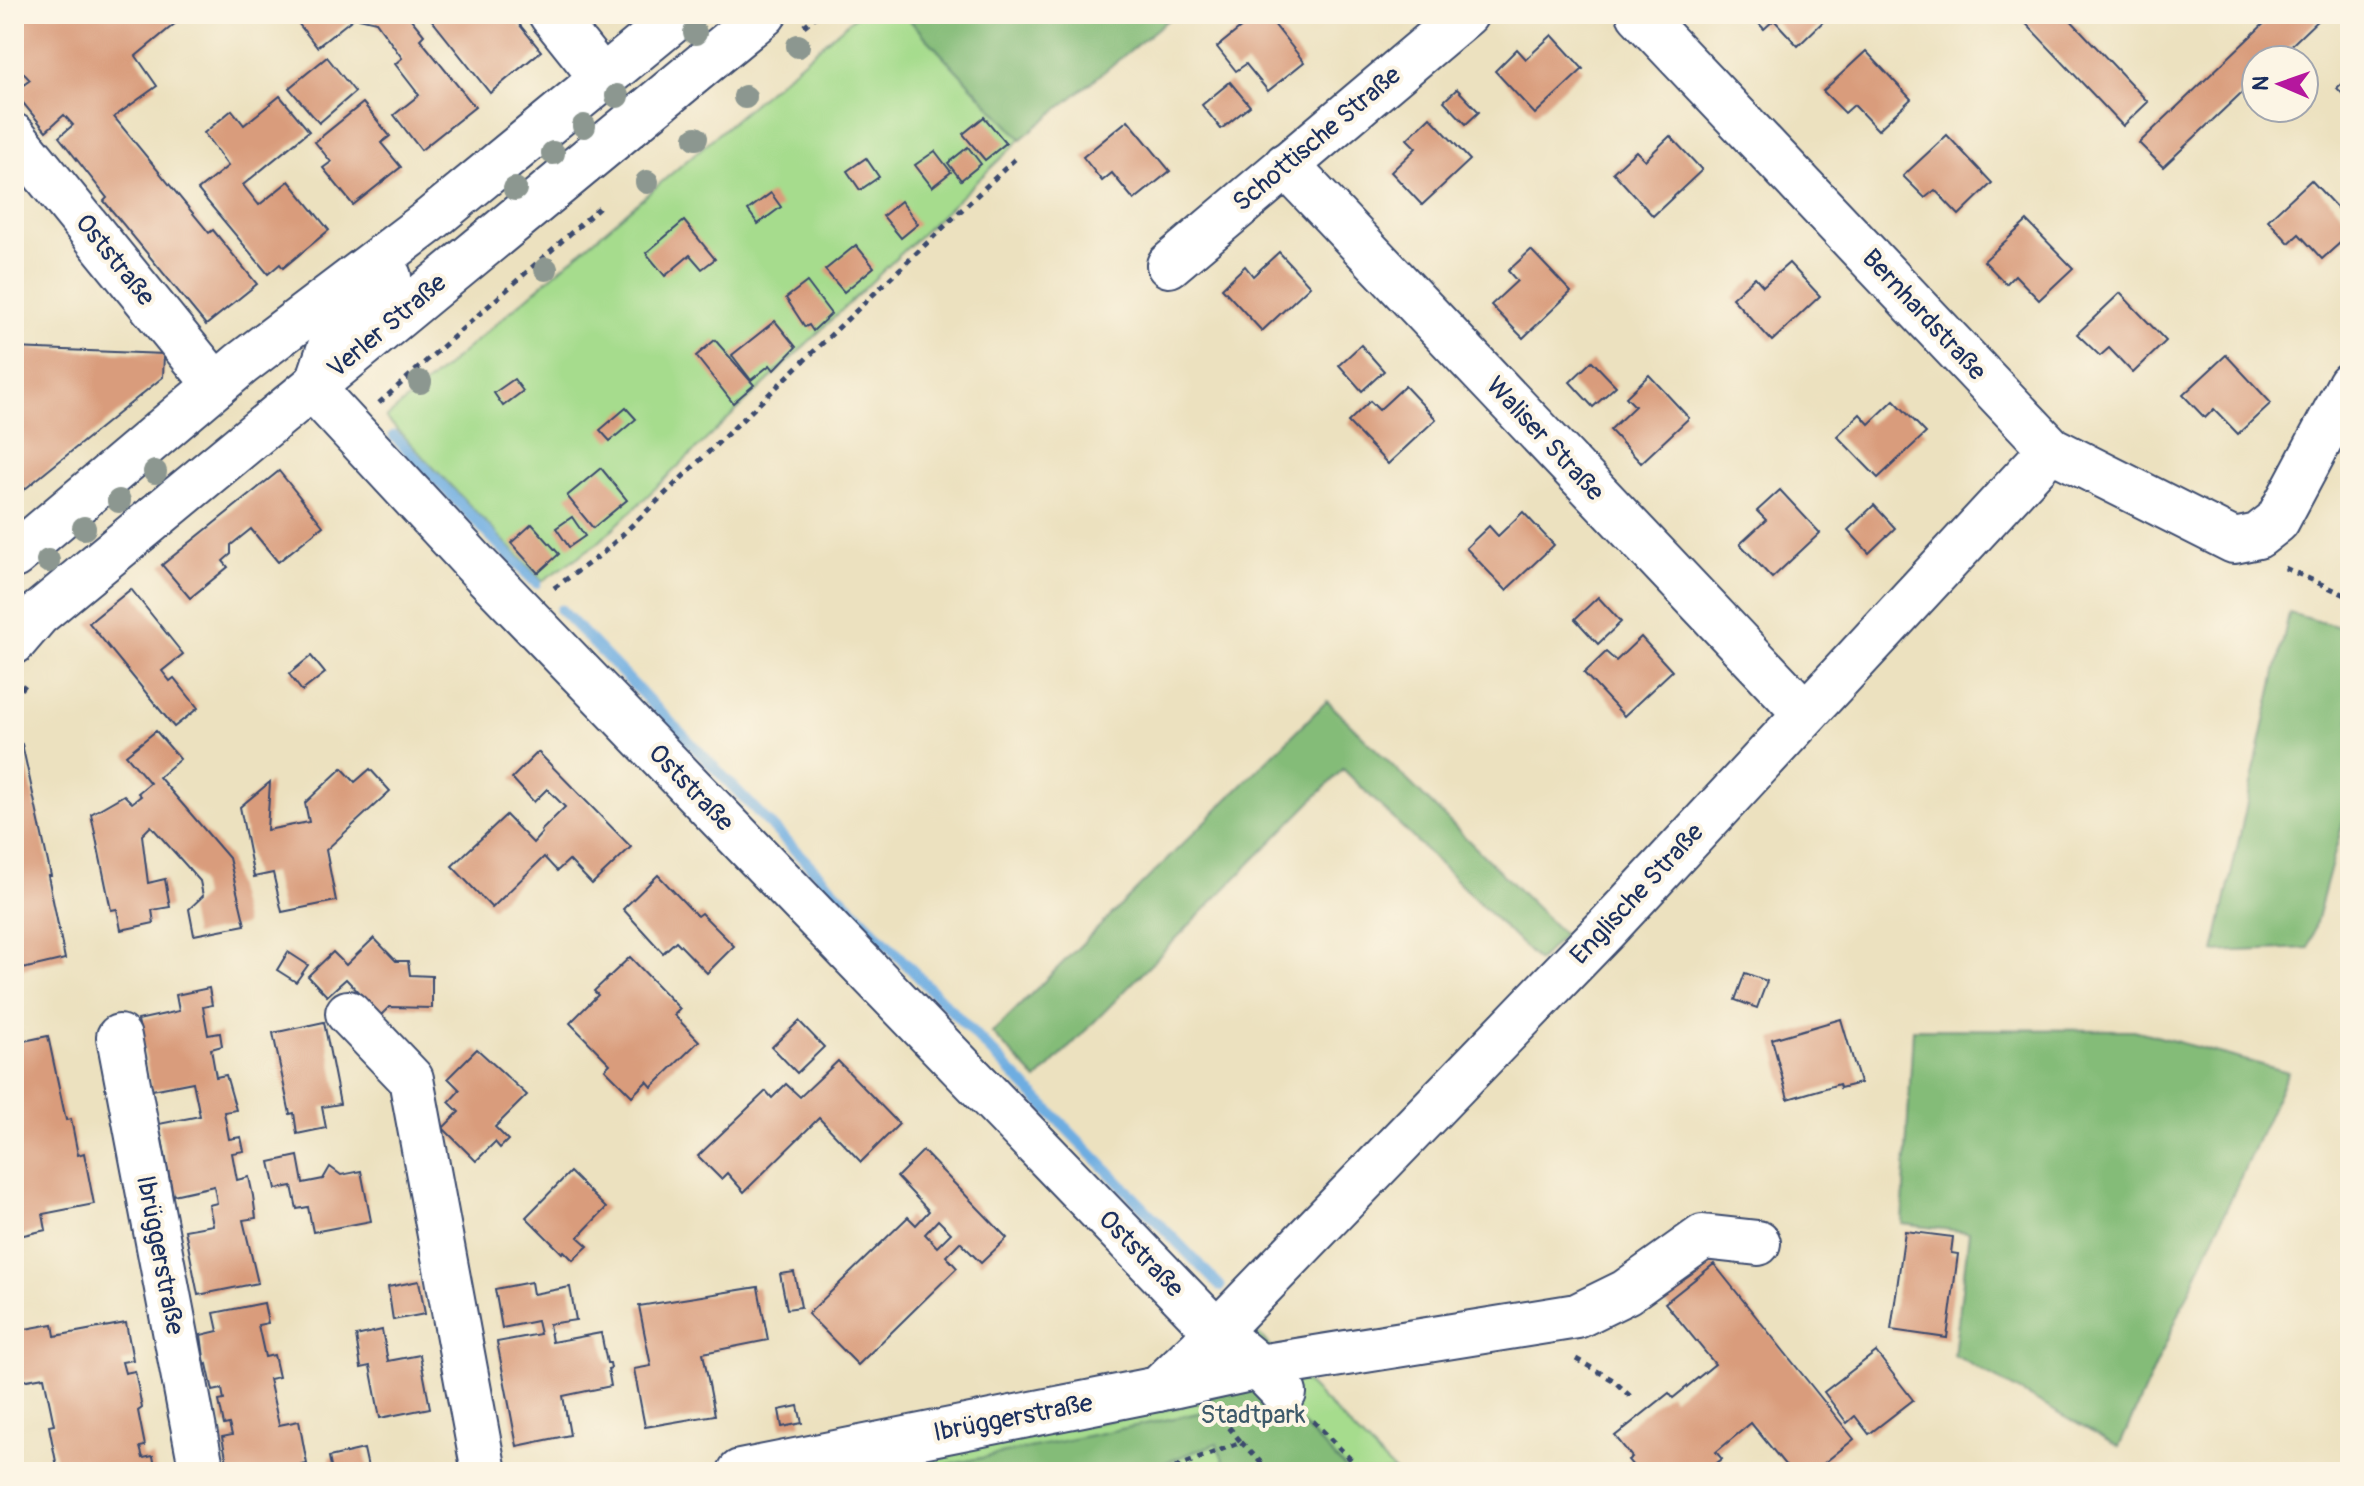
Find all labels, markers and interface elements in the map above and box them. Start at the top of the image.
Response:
north arrow [2240,44,2320,124]
street label: Schottische Straße [1226,59,1408,219]
text: N [2247,75,2275,91]
street label: Oststraße [68,208,162,313]
street label: Bernhardstraße [1855,243,1993,387]
street label: Verler Straße [321,267,453,385]
street label: Waliser Straße [1479,370,1611,508]
street label: Oststraße [642,738,741,838]
street label: Englische Straße [1563,817,1711,971]
street label: Ibrüggerstraße [129,1173,191,1338]
street label: Oststraße [1092,1204,1191,1304]
street label: Ibrüggerstraße [931,1387,1096,1449]
park label: Stadtpark [1200,1399,1306,1431]

